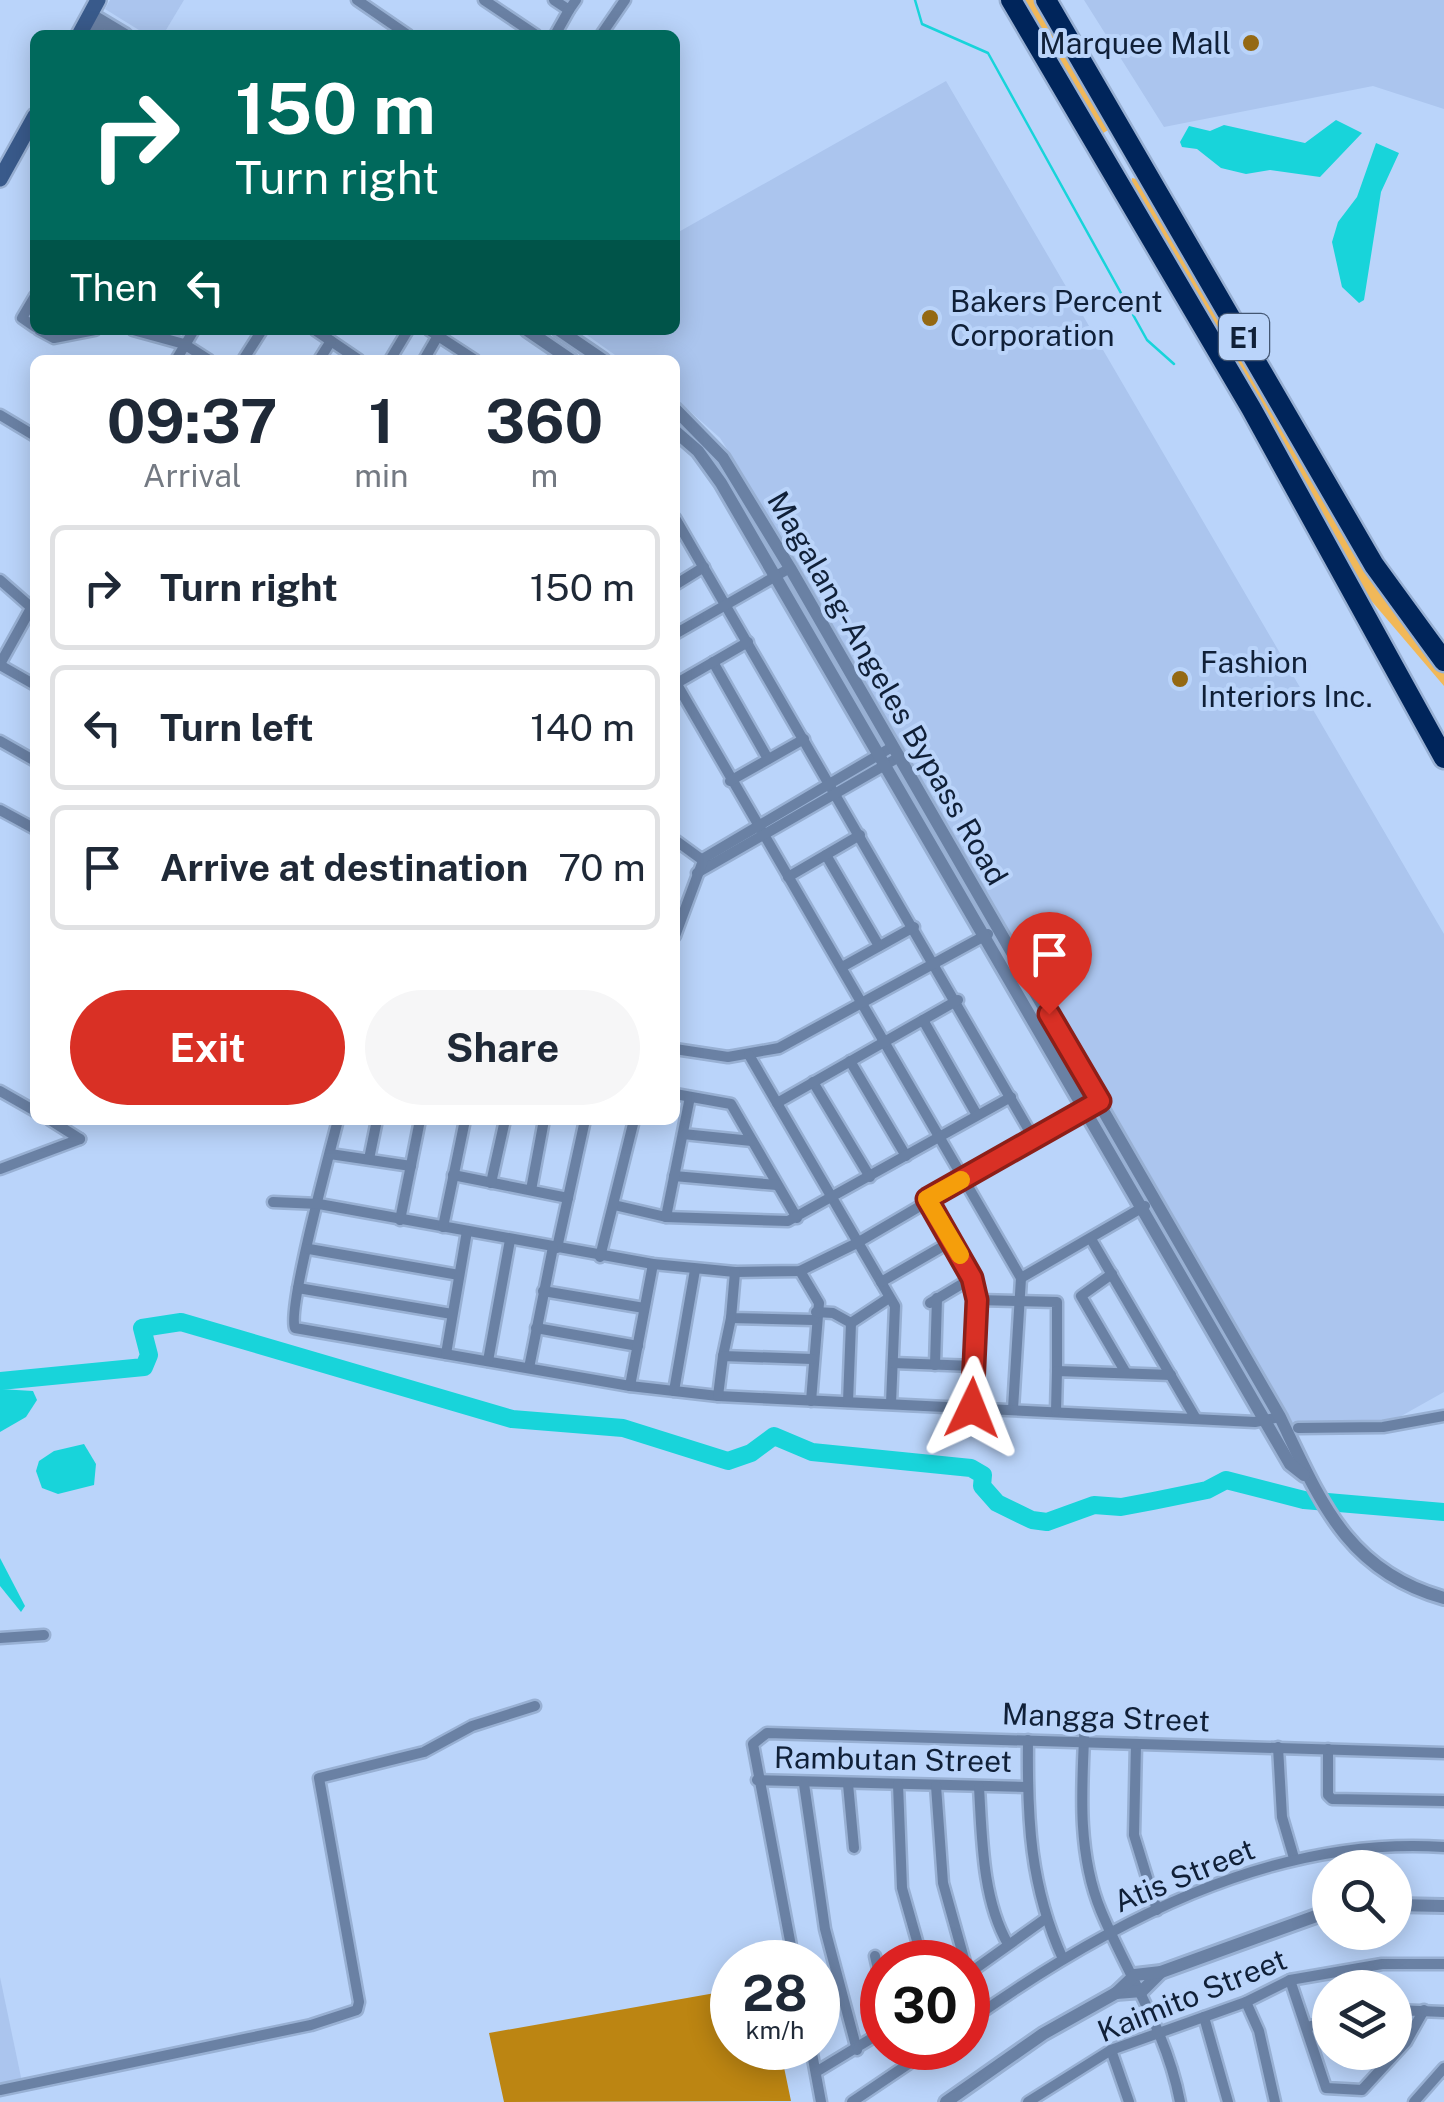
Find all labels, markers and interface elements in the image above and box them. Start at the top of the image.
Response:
place label: Marquee Mall [1039,25,1231,61]
marker: Marquee Mall [1240,32,1262,54]
text: 150 m [235,67,436,150]
icon: right [70,70,200,200]
text: Turn right [235,151,439,204]
icon: left [178,260,233,315]
text: Then [70,265,158,310]
place label: Bakers Percent Corporation [950,283,1163,353]
marker: Bakers Percent Corporation [919,307,941,329]
road number: E1 [1219,314,1269,360]
text: 09:37 [107,386,277,457]
text: 1 [369,386,394,457]
text: 360 [485,386,603,457]
text: Arrival [143,457,242,494]
text: min [354,457,409,494]
text: m [530,457,558,494]
street label: Magalang-Angeles Bypass Road [760,485,1016,891]
icon: right [75,560,130,615]
text: Turn right [160,565,338,610]
text: 150 m [530,565,635,610]
place label: Fashion Interiors Inc. [1200,644,1372,714]
marker: Fashion Interiors Inc. [1169,668,1191,690]
icon: left [75,700,130,755]
text: Turn left [160,705,314,750]
text: 140 m [530,705,635,750]
icon: arrive [75,840,130,895]
text: Arrive at destination [160,845,528,890]
text: 70 m [558,845,646,890]
pin [1007,912,1092,1015]
icon: arrive [1022,927,1077,982]
button: Exit [70,990,345,1105]
button: Share [365,990,640,1105]
position arrow [920,1356,1024,1460]
street label: Mangga Street [1001,1695,1211,1739]
street label: Rambutan Street [774,1739,1012,1779]
street label: Atis Street [1108,1830,1260,1920]
map controls [1312,1850,1412,2070]
button: search [1312,1850,1412,1950]
speed limit sign: 30 [860,1940,990,2070]
street label: Kaimito Street [1092,1941,1292,2049]
text: 28 [742,1963,808,2022]
button: layers [1312,1970,1412,2070]
text: km/h [746,2015,804,2045]

